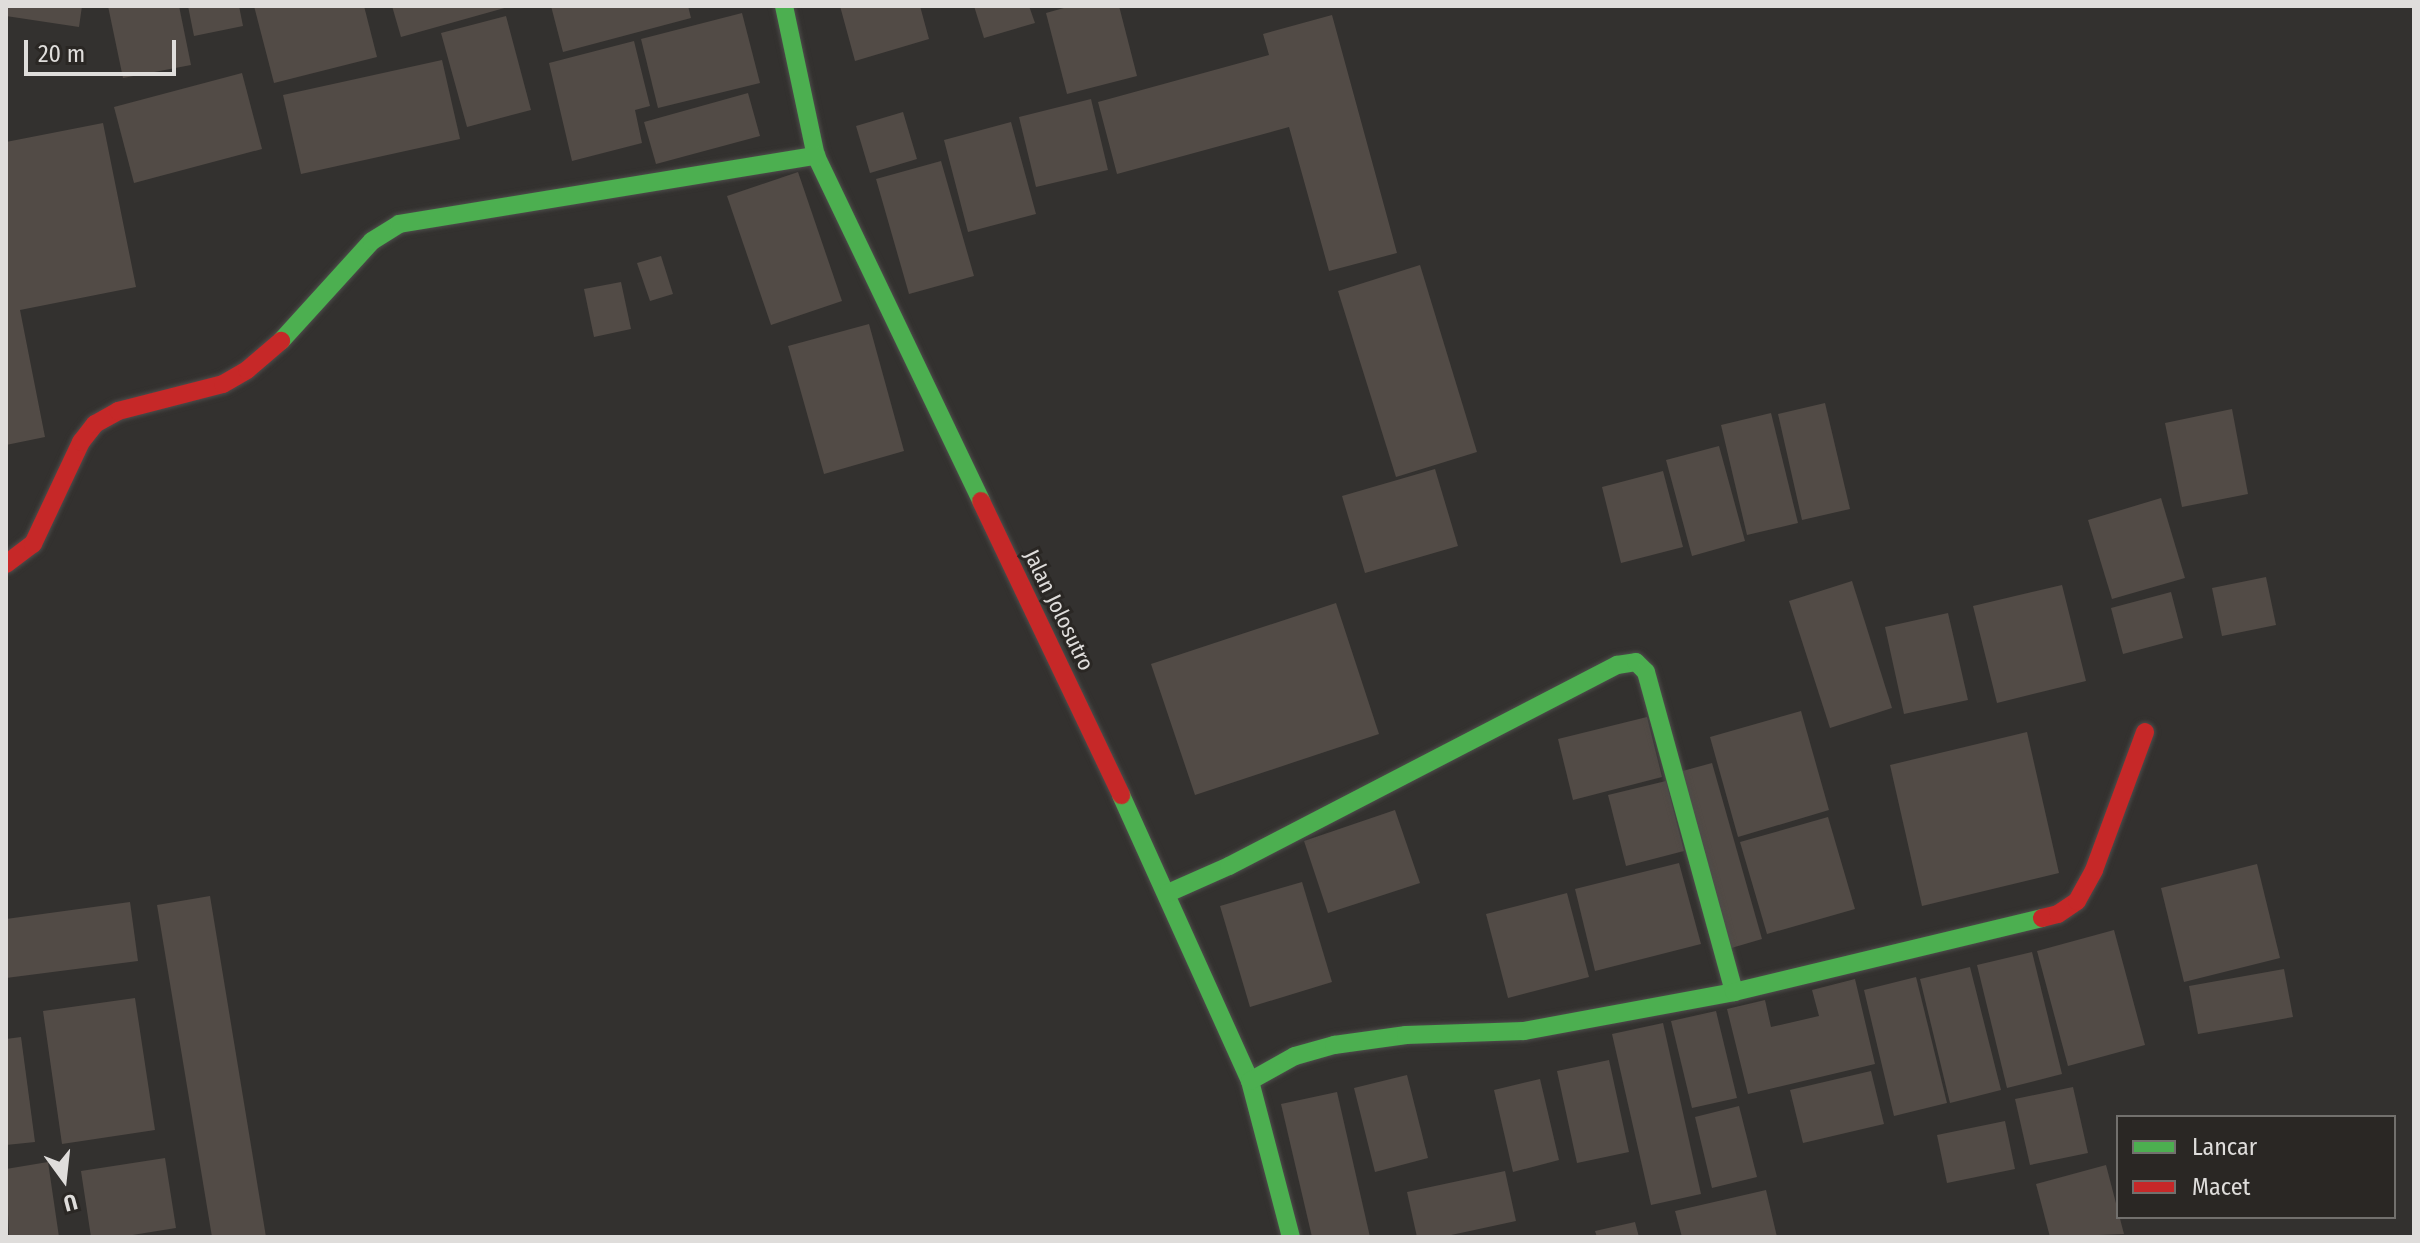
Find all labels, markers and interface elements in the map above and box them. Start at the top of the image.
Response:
scale bar [28,24,180,74]
text: 20 m [38,40,85,68]
street label: Jalan Jolosutro [1018,545,1100,675]
legend [2116,1115,2396,1219]
text: Lancar [2192,1133,2257,1161]
north arrow [24,1139,104,1219]
text: Macet [2192,1173,2250,1201]
text: U [61,1188,80,1217]

